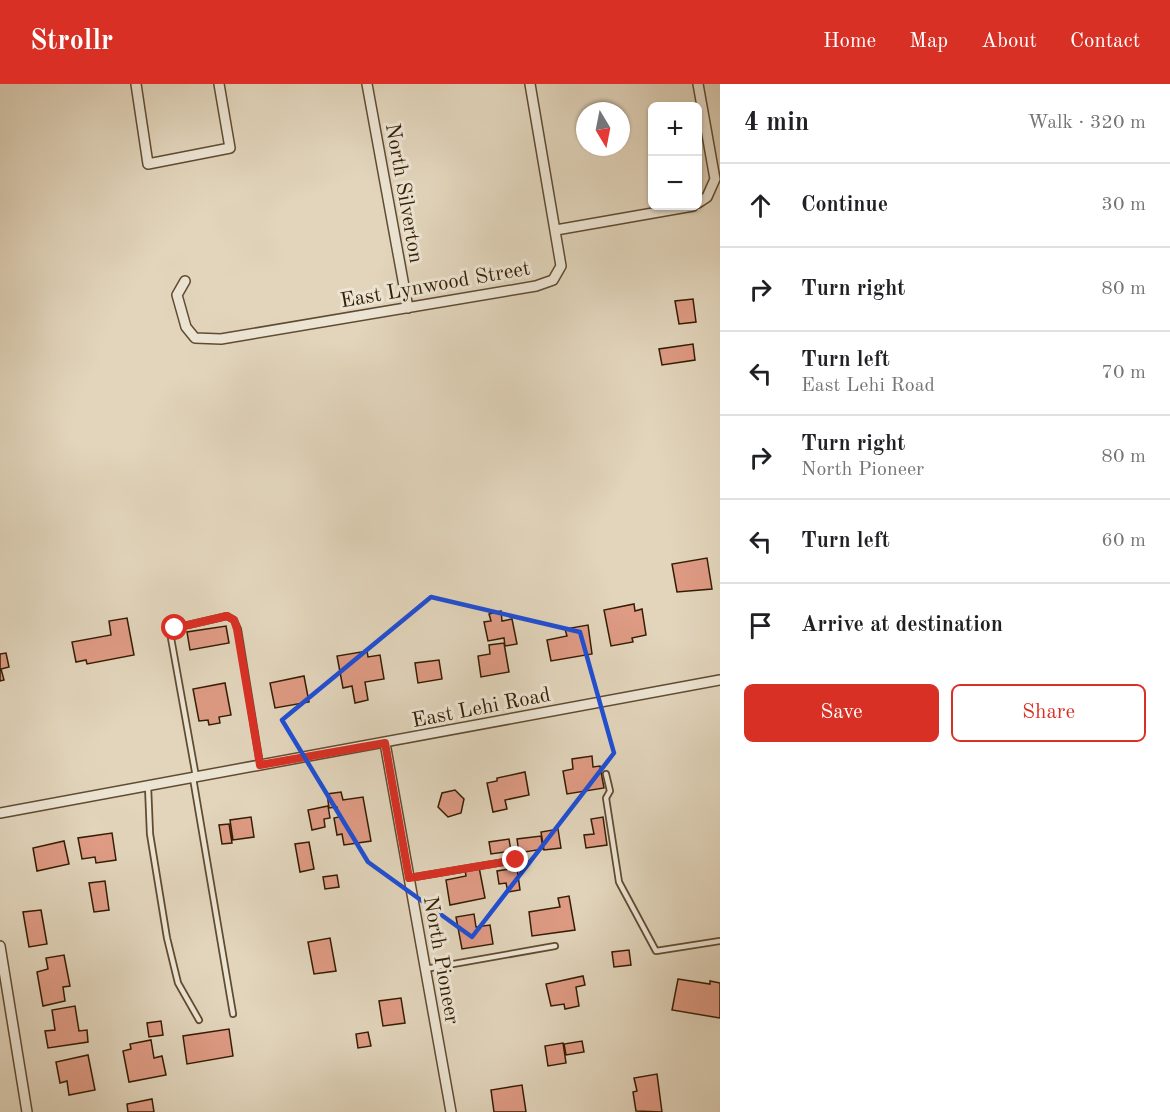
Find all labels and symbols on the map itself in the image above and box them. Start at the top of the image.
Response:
north arrow [576,102,630,156]
street label: North Silverton [381,122,426,265]
street label: East Lynwood Street [339,258,532,313]
route start [161,614,187,640]
street label: East Lehi Road [410,685,552,732]
route end [502,846,528,872]
street label: North Pioneer [419,895,462,1026]

